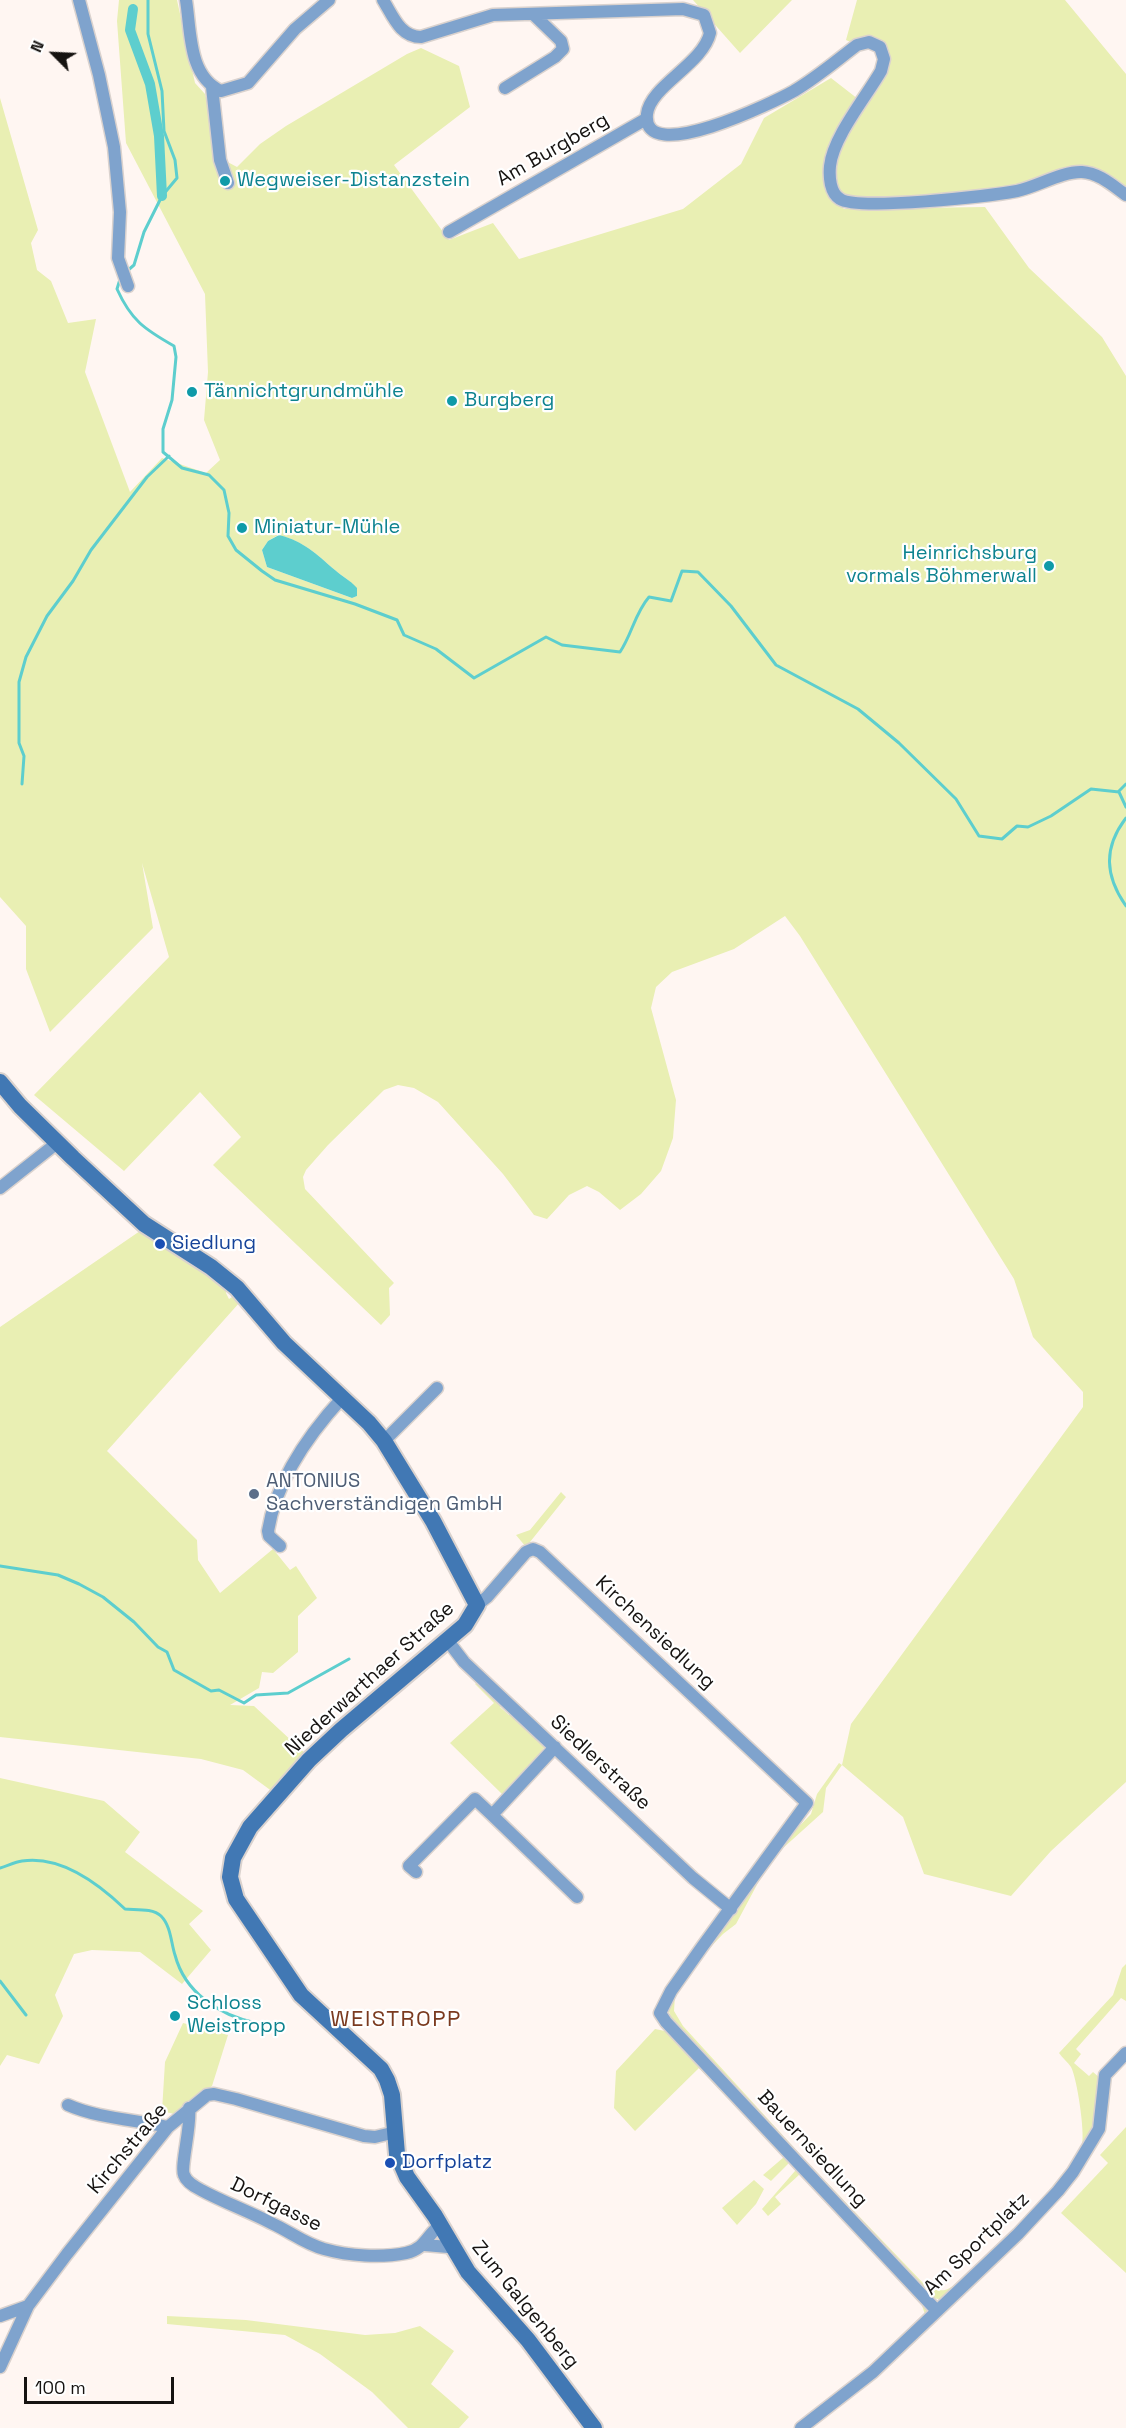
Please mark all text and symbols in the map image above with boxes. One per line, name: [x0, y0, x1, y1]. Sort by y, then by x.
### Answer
north arrow: [24, 24, 84, 84]
text: N: [25, 37, 49, 56]
street label: Am Burgberg: [493, 108, 613, 192]
place label: Wegweiser-Distanzstein: [237, 169, 470, 193]
marker: Wegweiser-Distanzstein: [218, 174, 232, 188]
place label: Tännichtgrundmühle: [204, 380, 404, 404]
marker: Tännichtgrundmühle: [185, 385, 199, 399]
place label: Burgberg: [464, 389, 554, 413]
marker: Burgberg: [445, 394, 459, 408]
place label: Miniatur-Mühle: [254, 516, 400, 540]
marker: Miniatur-Mühle: [235, 521, 249, 535]
place label: Heinrichsburg vormals Böhmerwall: [846, 542, 1037, 589]
marker: Heinrichsburg vormals Böhmerwall: [1042, 559, 1056, 573]
place label: Siedlung: [172, 1232, 256, 1256]
marker: Siedlung: [153, 1237, 167, 1251]
place label: ANTONIUS Sachverständigen GmbH: [266, 1470, 502, 1517]
marker: ANTONIUS Sachverständigen GmbH: [247, 1487, 261, 1501]
street label: Kirchensiedlung: [590, 1571, 720, 1695]
street label: Niederwarthaer Straße: [281, 1597, 459, 1761]
street label: Siedlerstraße: [545, 1710, 655, 1816]
place label: Schloss Weistropp: [187, 1992, 286, 2039]
district label: WEISTROPP: [330, 2007, 462, 2033]
marker: Schloss Weistropp: [168, 2009, 182, 2023]
street label: Bauernsiedlung: [752, 2086, 872, 2212]
street label: Kirchstraße: [83, 2099, 173, 2199]
place label: Dorfplatz: [402, 2151, 492, 2175]
marker: Dorfplatz: [383, 2156, 397, 2170]
street label: Dorfgasse: [226, 2173, 326, 2237]
street label: Am Sportplatz: [919, 2188, 1035, 2300]
street label: Zum Galgenberg: [466, 2236, 584, 2374]
scale bar: [27, 2365, 177, 2403]
text: 100 m: [35, 2376, 86, 2399]

